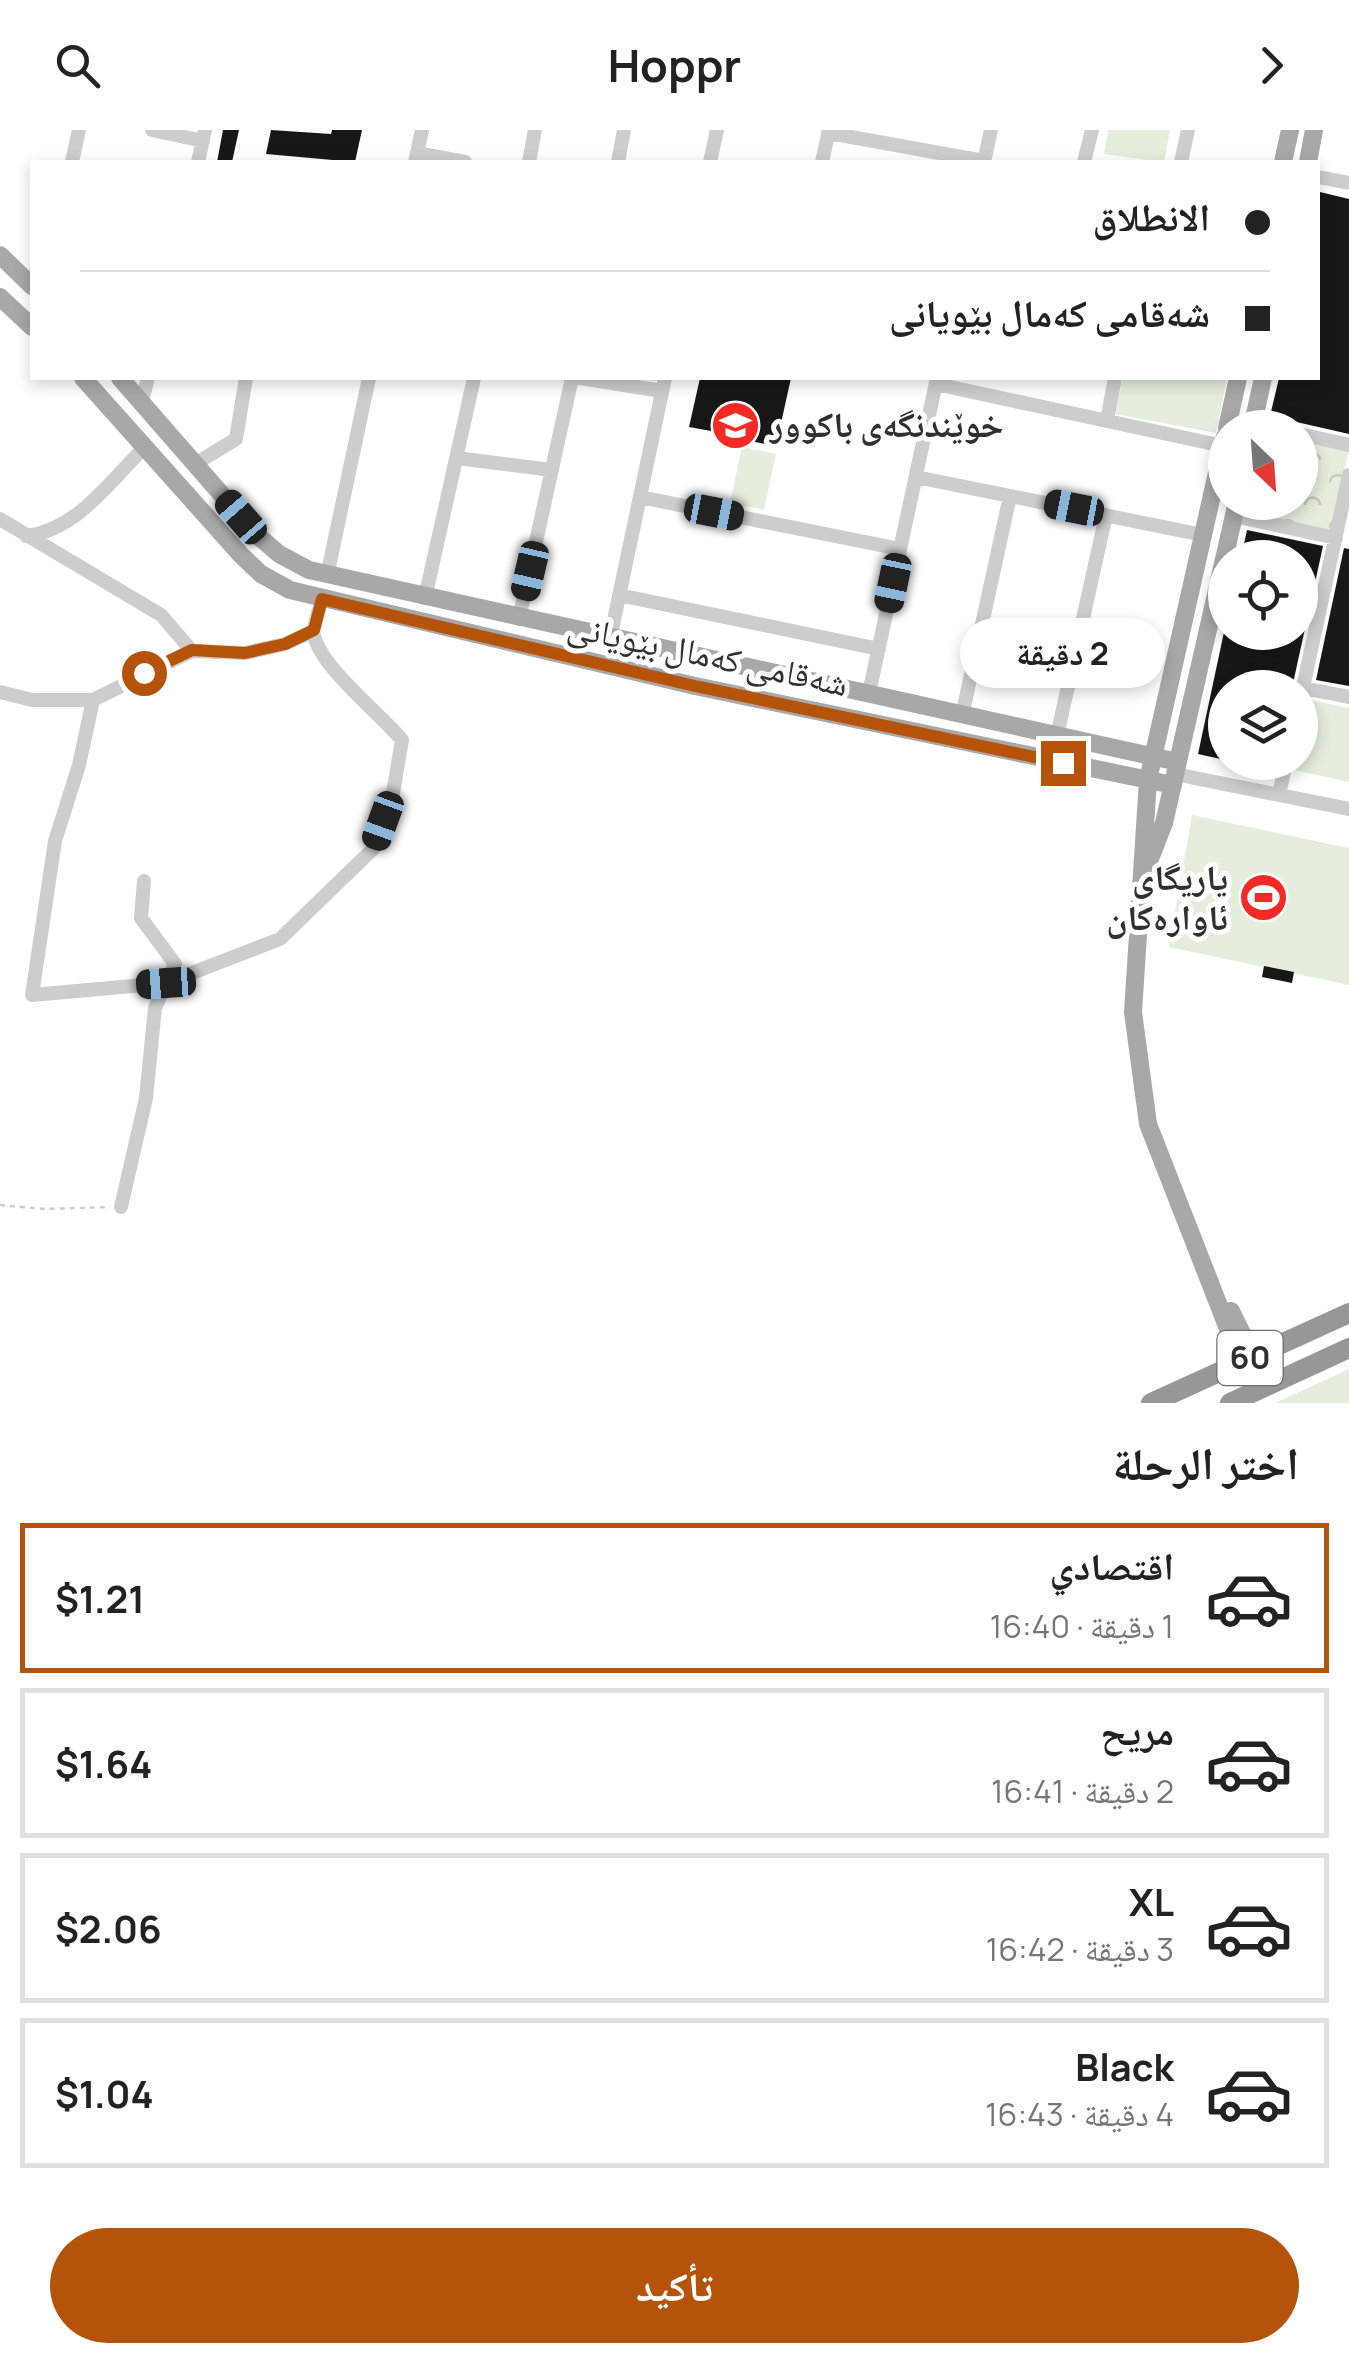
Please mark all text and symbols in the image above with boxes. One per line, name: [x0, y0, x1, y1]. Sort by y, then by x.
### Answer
text: Hoppr: [608, 34, 741, 96]
icon: search: [50, 38, 105, 93]
icon: forward: [1244, 38, 1299, 93]
text: الانطلاق: [1092, 190, 1210, 242]
text: شەقامی کەمال بێویانی: [889, 286, 1210, 338]
school or university icon: خوێندنگەی باکوور: [709, 399, 761, 451]
place label: خوێندنگەی باکوور: [768, 400, 1003, 448]
north arrow: [1208, 410, 1318, 520]
map controls: [1208, 410, 1318, 780]
car: [210, 485, 272, 549]
car: [1042, 488, 1106, 528]
car: [682, 492, 746, 532]
car: [509, 538, 551, 604]
button: locate: [1208, 540, 1318, 650]
car: [872, 551, 914, 615]
street label: شەقامی کەمال بێویانی: [564, 601, 853, 707]
callout: 2 دقيقة: [960, 618, 1166, 688]
text: 2 دقيقة: [1016, 631, 1109, 675]
route start: [122, 651, 167, 696]
button: layers: [1208, 670, 1318, 780]
route end: [1041, 741, 1086, 786]
car: [359, 788, 407, 854]
place label: یاریگای ئاوارەکان: [1106, 853, 1228, 941]
sports icon: یاریگای ئاوارەکان: [1237, 872, 1289, 924]
car: [135, 966, 197, 1000]
road number: 60: [1218, 1331, 1282, 1385]
text: اختر الرحلة: [1113, 1432, 1299, 1494]
text: اقتصادي: [1050, 1539, 1174, 1591]
icon: car: [1204, 1553, 1294, 1643]
text: $1.21: [55, 1572, 145, 1624]
text: 1 دقيقة · 16:40: [990, 1604, 1174, 1648]
text: مريح: [1100, 1704, 1174, 1756]
icon: car: [1204, 1718, 1294, 1808]
text: $1.64: [55, 1737, 152, 1789]
text: 2 دقيقة · 16:41: [991, 1769, 1174, 1813]
text: XL: [1129, 1875, 1174, 1927]
icon: car: [1204, 1883, 1294, 1973]
text: $2.06: [55, 1902, 162, 1954]
text: 3 دقيقة · 16:42: [986, 1927, 1174, 1971]
text: Black: [1075, 2040, 1174, 2092]
icon: car: [1204, 2048, 1294, 2138]
text: $1.04: [55, 2067, 154, 2119]
text: 4 دقيقة · 16:43: [985, 2092, 1174, 2136]
button: تأكيد: [50, 2228, 1299, 2343]

